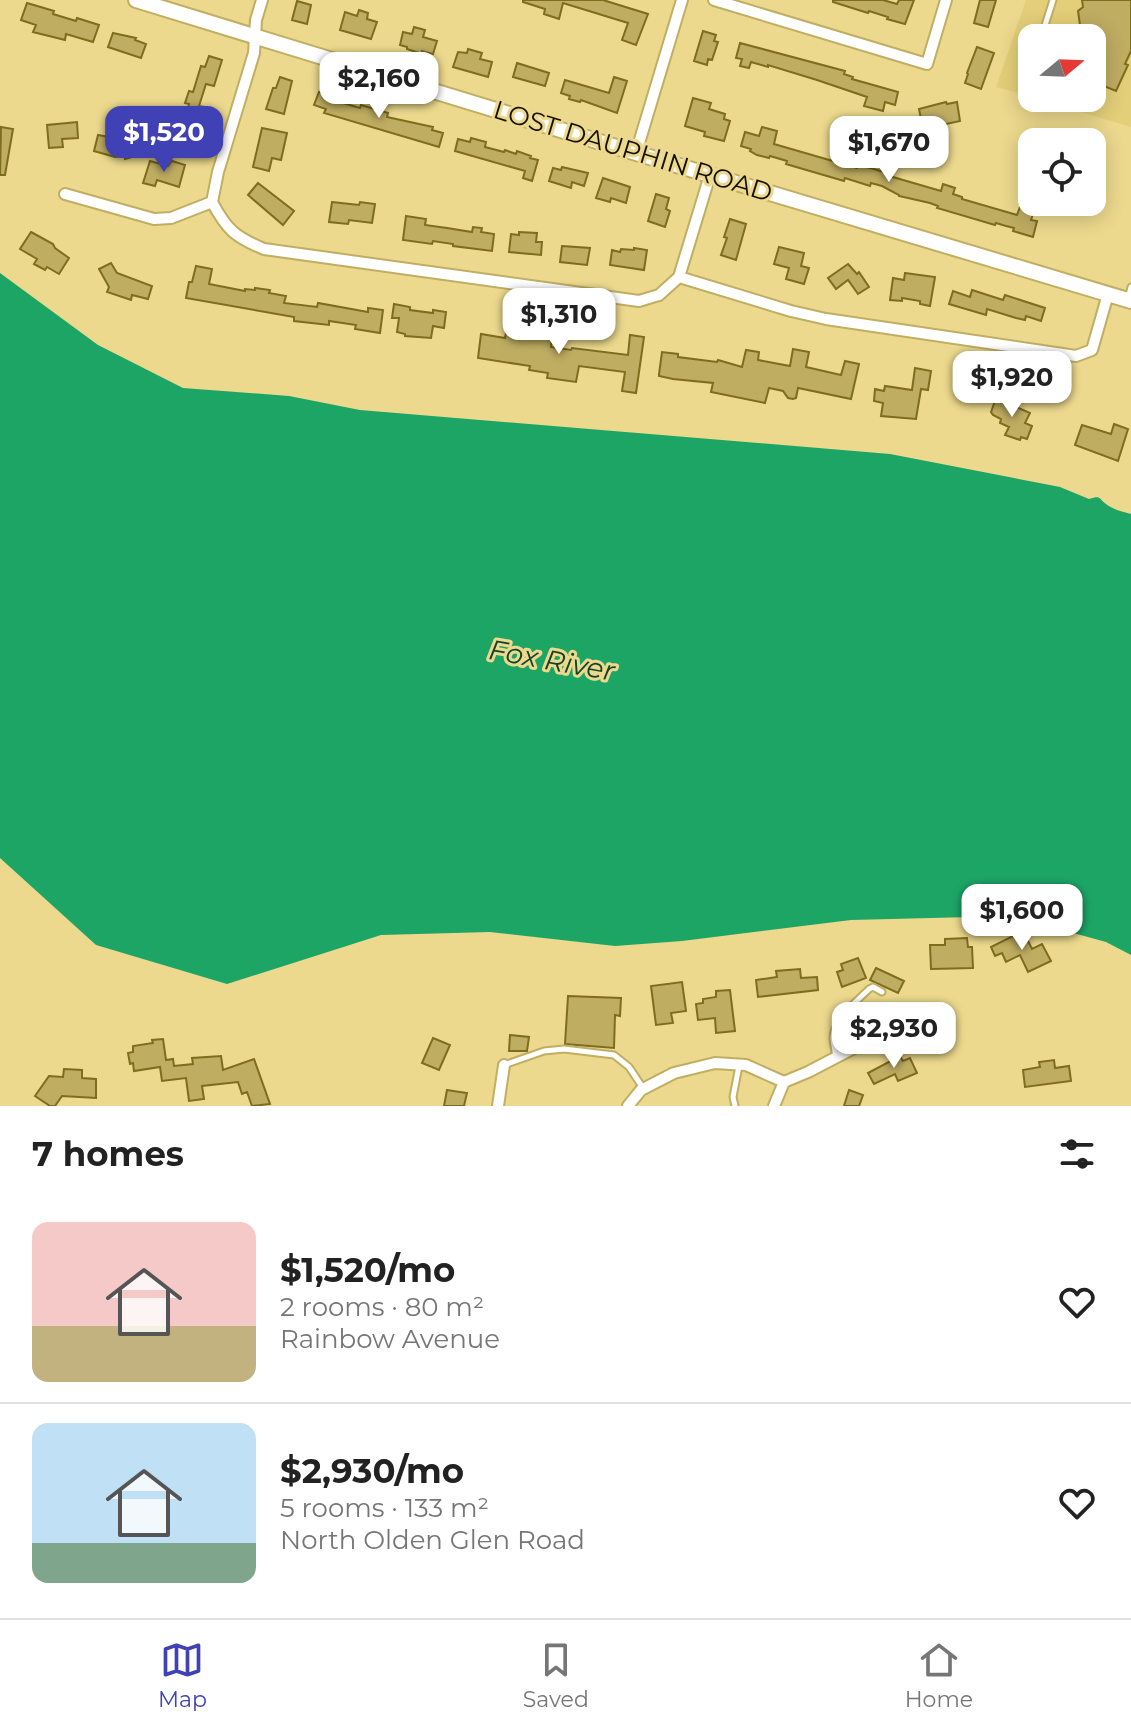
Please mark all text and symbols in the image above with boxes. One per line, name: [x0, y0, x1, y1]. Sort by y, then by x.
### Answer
north arrow: [1018, 24, 1106, 112]
map controls: [1018, 24, 1106, 216]
pin: $2,160: [314, 52, 444, 120]
text: $2,160: [338, 62, 420, 94]
street label: LOST DAUPHIN ROAD: [490, 93, 776, 209]
pin: $1,520: [99, 106, 229, 174]
text: $1,520: [123, 116, 205, 148]
pin: $1,670: [824, 116, 954, 184]
text: $1,670: [848, 126, 930, 158]
button: locate: [1018, 128, 1106, 216]
pin: $1,310: [494, 288, 624, 356]
text: $1,310: [521, 298, 597, 330]
pin: $1,920: [947, 351, 1077, 419]
text: $1,920: [971, 361, 1053, 393]
water label: Fox River: [486, 632, 618, 688]
pin: $1,600: [957, 884, 1087, 952]
text: $1,600: [980, 894, 1064, 926]
pin: $2,930: [829, 1002, 959, 1070]
text: $2,930: [850, 1012, 938, 1044]
icon: filters: [1055, 1132, 1099, 1176]
text: 7 homes: [32, 1133, 184, 1175]
text: $1,520/mo: [280, 1249, 455, 1291]
icon: home: [96, 1254, 192, 1350]
icon: heart: [1055, 1280, 1099, 1324]
text: 2 rooms · 80 m²: [280, 1291, 484, 1323]
text: Rainbow Avenue: [280, 1323, 500, 1355]
text: $2,930/mo: [280, 1450, 464, 1492]
icon: home: [96, 1455, 192, 1551]
icon: heart: [1055, 1481, 1099, 1525]
text: 5 rooms · 133 m²: [280, 1492, 489, 1524]
text: North Olden Glen Road: [280, 1524, 585, 1556]
tab: Map: [158, 1638, 207, 1713]
tab: Saved: [523, 1638, 589, 1713]
tab: Home: [905, 1638, 973, 1713]

